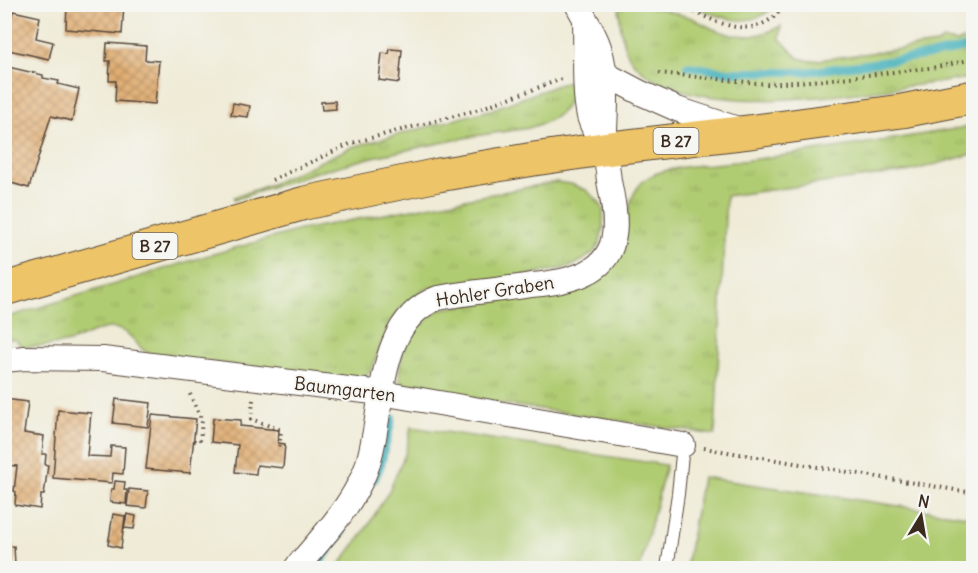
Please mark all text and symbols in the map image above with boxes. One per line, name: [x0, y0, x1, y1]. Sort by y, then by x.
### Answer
road number: B 27: [654, 128, 698, 154]
road number: B 27: [132, 233, 178, 259]
street label: Hohler Graben: [434, 270, 556, 312]
street label: Baumgarten: [293, 371, 397, 407]
north arrow: [891, 486, 951, 546]
text: N: [917, 490, 931, 512]

